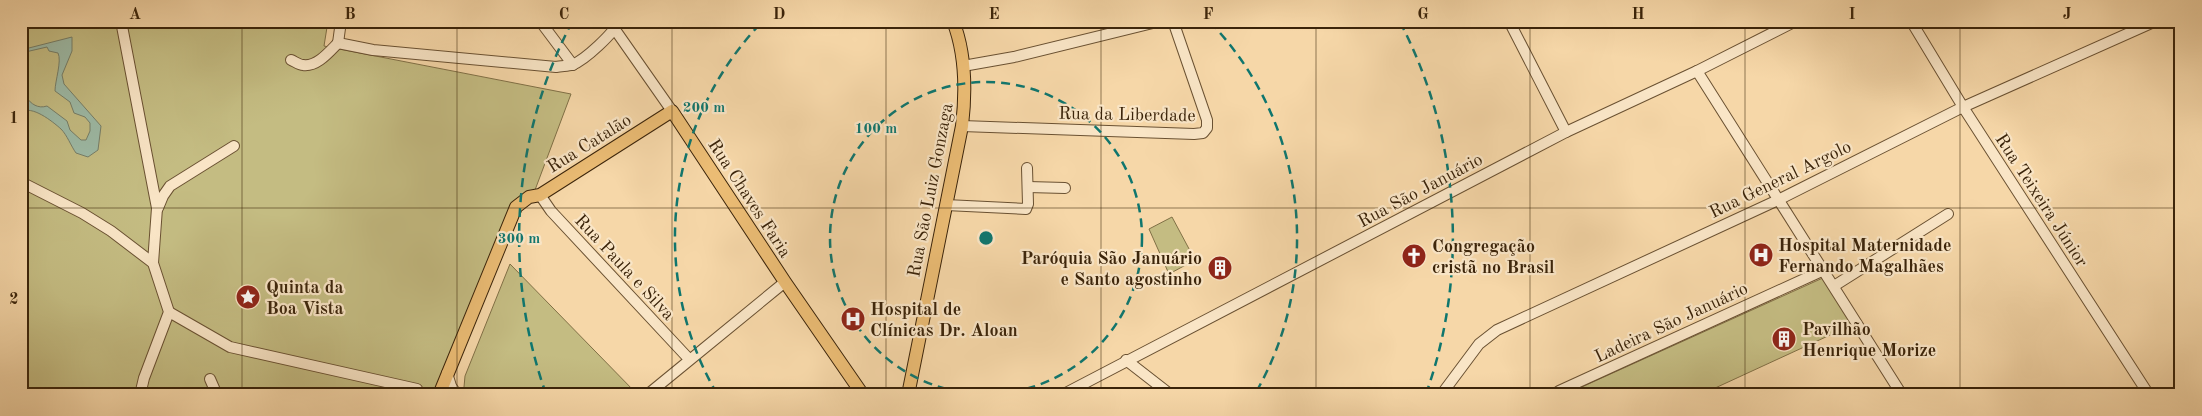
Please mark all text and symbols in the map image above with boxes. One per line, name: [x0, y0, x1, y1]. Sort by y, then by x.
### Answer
text: A: [129, 7, 141, 23]
text: B: [344, 7, 356, 23]
text: C: [559, 7, 569, 23]
text: D: [773, 7, 785, 23]
text: E: [988, 7, 1000, 23]
text: F: [1203, 7, 1214, 23]
text: G: [1417, 7, 1429, 23]
text: H: [1631, 7, 1645, 23]
text: I: [1848, 7, 1856, 23]
text: J: [2063, 7, 2072, 23]
text: 200 m: [683, 101, 725, 116]
street label: Rua São Luiz Gonzaga: [905, 102, 957, 279]
street label: Rua da Liberdade: [1058, 105, 1196, 125]
text: 1: [9, 111, 19, 127]
street label: Rua Catalão: [544, 111, 635, 177]
text: 100 m: [855, 122, 897, 137]
street label: Rua Teixeira Júnior: [1991, 131, 2091, 271]
street label: Rua Chaves Faria: [704, 136, 794, 261]
street label: Rua General Argolo: [1707, 138, 1854, 222]
street label: Rua São Januário: [1355, 150, 1486, 231]
street label: Rua Paula e Silva: [571, 211, 678, 324]
centre of rings: [977, 229, 995, 247]
text: 300 m: [498, 232, 540, 247]
place label: Hospital Maternidade Fernando Magalhães: [1778, 237, 1951, 276]
place label: Congregação cristã no Brasil: [1432, 238, 1555, 277]
hospital icon: Hospital Maternidade Fernando Magalhães: [1748, 242, 1774, 268]
church icon: Congregação cristã no Brasil: [1401, 243, 1427, 269]
place label: Paróquia São Januário e Santo agostinho: [1021, 250, 1202, 289]
building icon: Paróquia São Januário e Santo agostinho: [1207, 255, 1233, 281]
place label: Quinta da Boa Vista: [266, 279, 344, 318]
street label: Ladeira São Januário: [1592, 279, 1751, 366]
place icon: Quinta da Boa Vista: [235, 284, 261, 310]
text: 2: [9, 292, 19, 308]
place label: Hospital de Clínicas Dr. Aloan: [870, 301, 1018, 340]
hospital icon: Hospital de Clínicas Dr. Aloan: [840, 306, 866, 332]
place label: Pavilhão Henrique Morize: [1802, 321, 1936, 360]
building icon: Pavilhão Henrique Morize: [1771, 326, 1797, 352]

